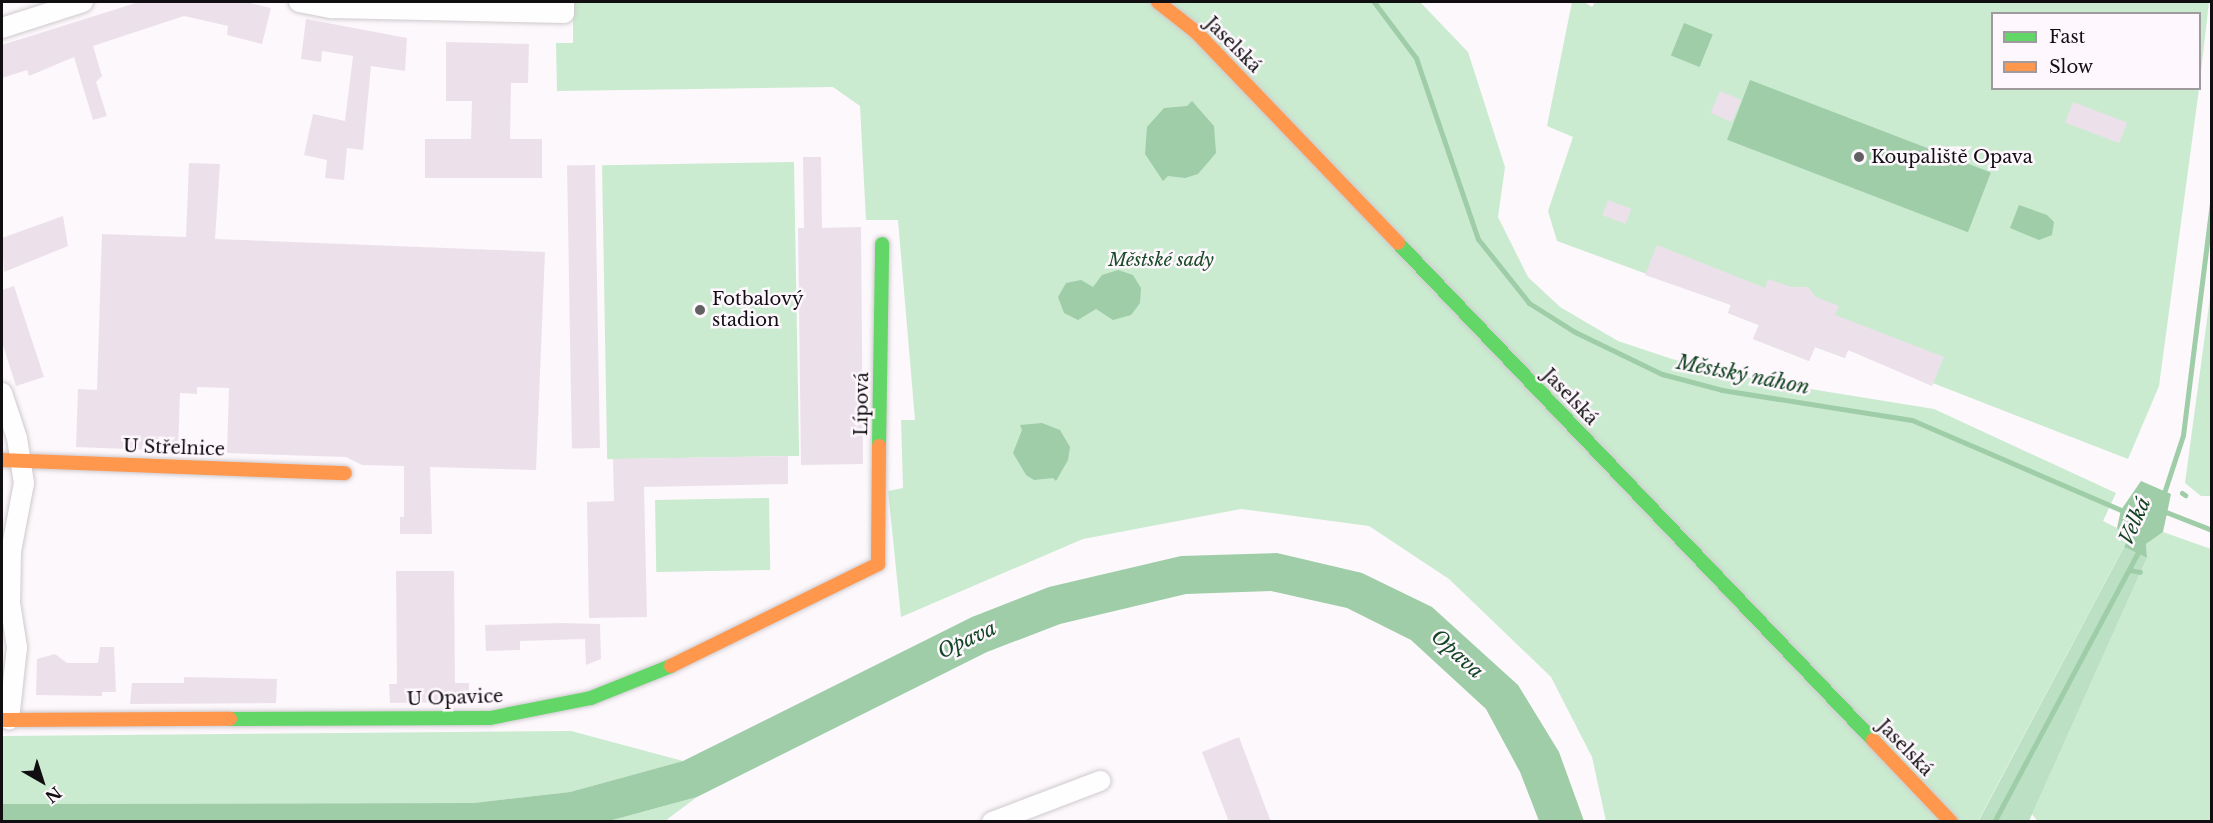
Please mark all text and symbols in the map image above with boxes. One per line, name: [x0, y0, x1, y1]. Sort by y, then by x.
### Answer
legend: [1991, 12, 2201, 90]
street label: Jaselská: [1201, 13, 1265, 77]
text: Fast: [2049, 26, 2085, 48]
text: Slow: [2049, 56, 2093, 78]
place label: Koupaliště Opava: [1871, 146, 2033, 168]
marker: Koupaliště Opava: [1852, 150, 1866, 164]
park label: Městské sady: [1108, 249, 1214, 271]
place label: Fotbalový stadion: [712, 289, 803, 332]
marker: Fotbalový stadion: [693, 303, 707, 317]
water label: Městský náhon: [1674, 350, 1812, 400]
street label: Jaselská: [1538, 364, 1602, 430]
street label: Lípová: [851, 372, 873, 436]
street label: U Střelnice: [123, 435, 225, 461]
water label: Velká: [2114, 494, 2156, 548]
water label: Opava: [934, 616, 1000, 664]
water label: Opava: [1426, 624, 1488, 684]
street label: U Opavice: [406, 686, 504, 710]
street label: Jaselská: [1873, 715, 1937, 781]
north arrow: [12, 751, 72, 811]
text: N: [41, 782, 65, 807]

